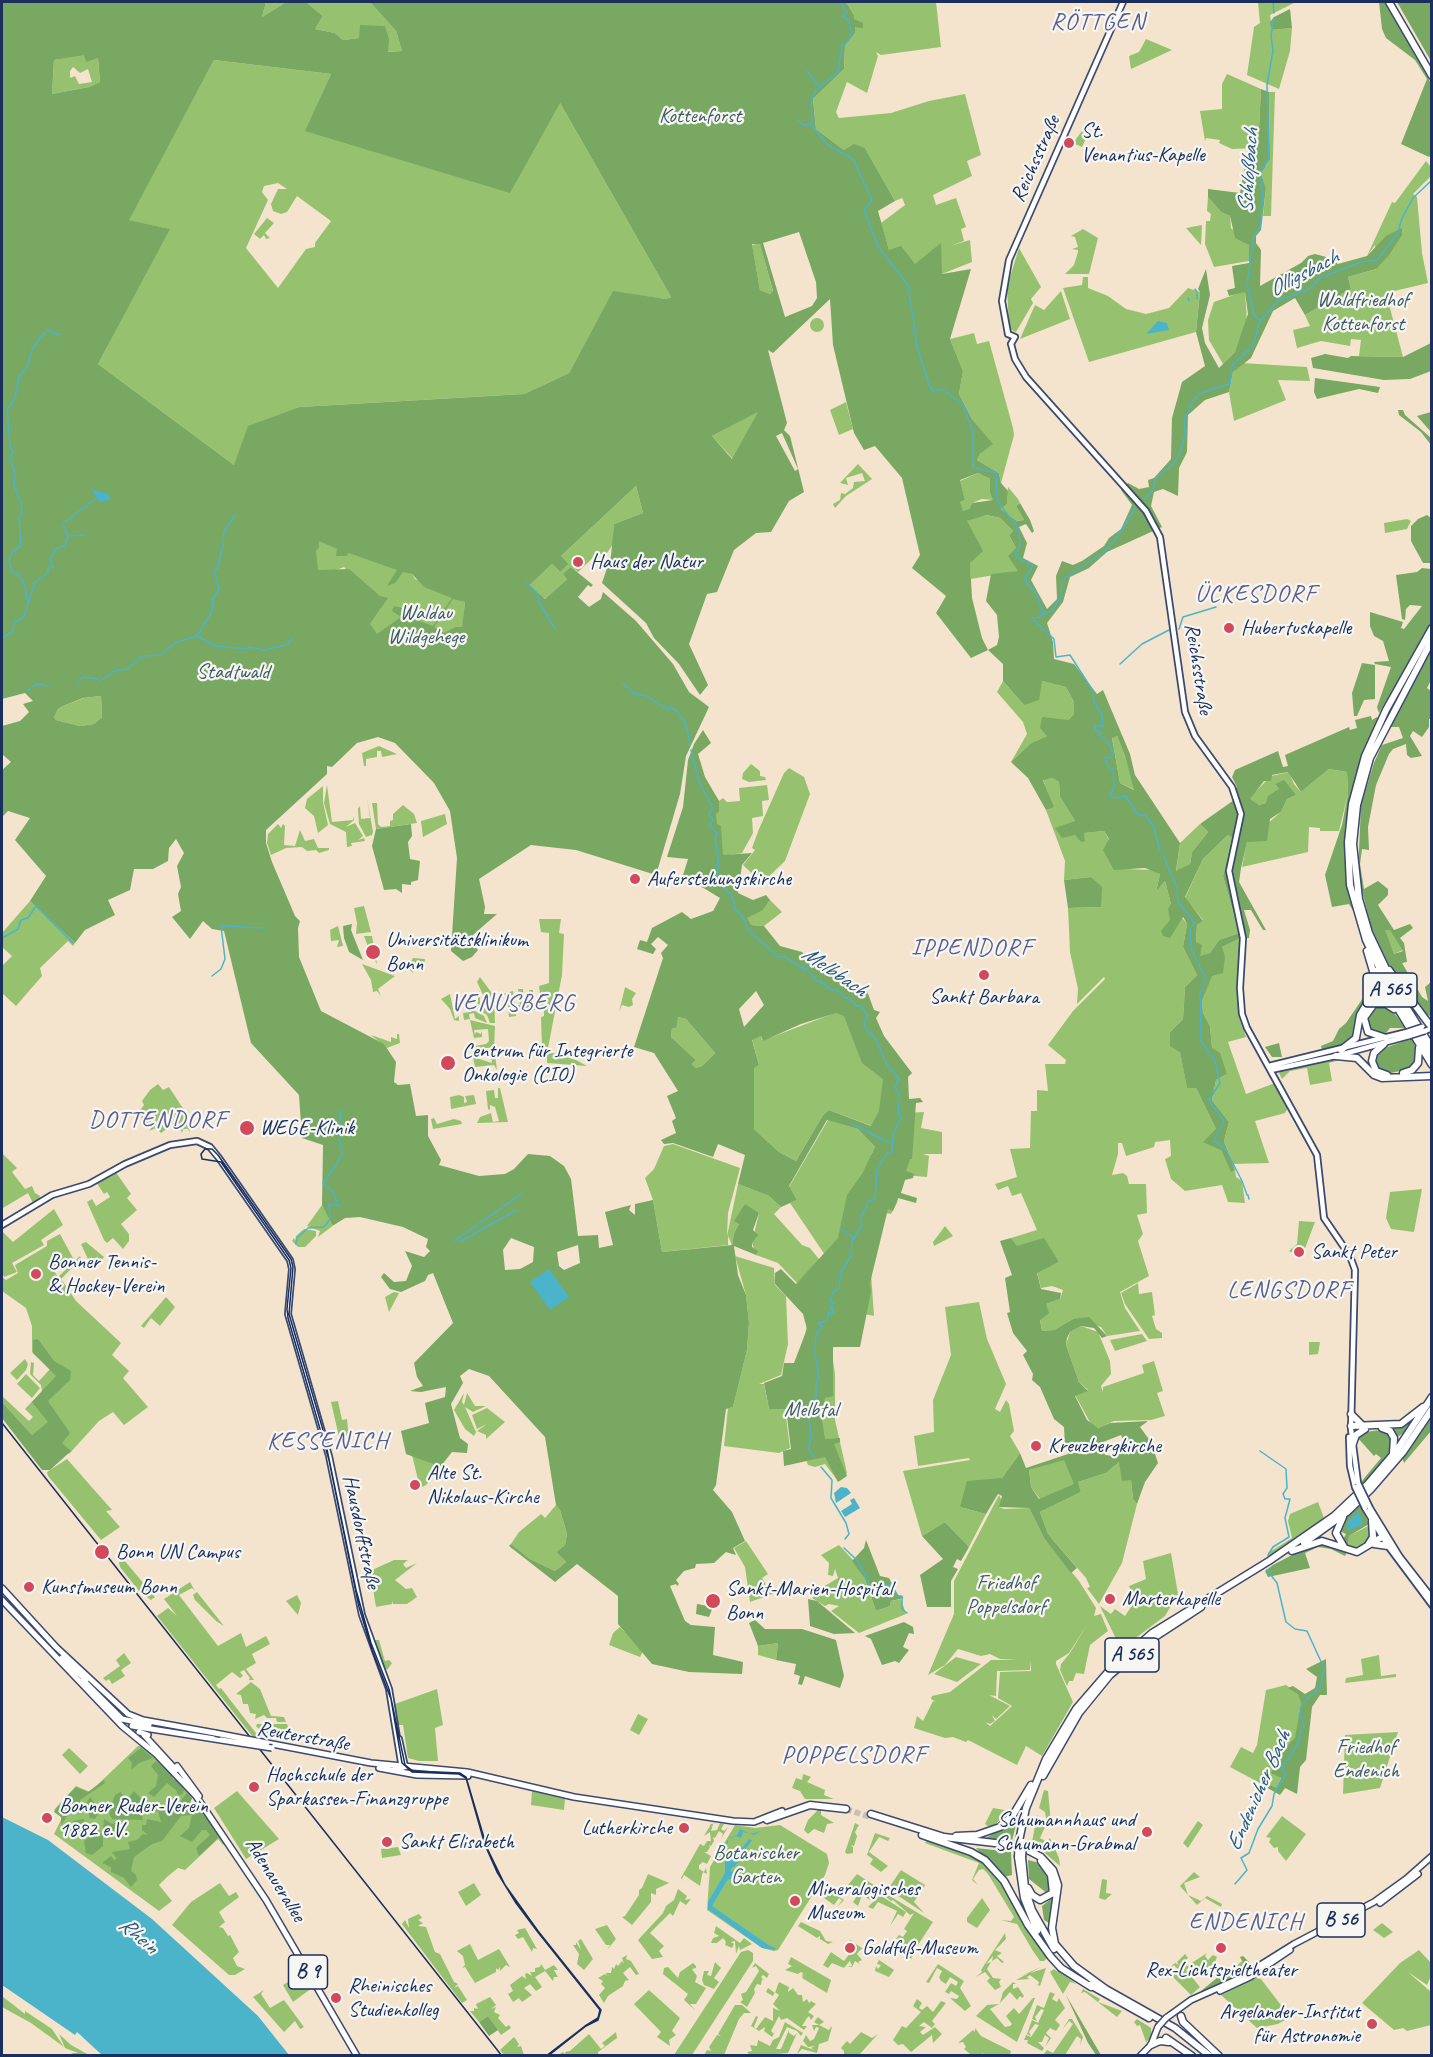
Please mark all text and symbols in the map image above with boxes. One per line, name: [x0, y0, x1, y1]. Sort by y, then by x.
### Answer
district label: RÖTTGEN: [1050, 9, 1146, 37]
park label: Kottenforst: [659, 103, 741, 129]
street label: Reichsstraße: [1006, 112, 1066, 206]
place label: St. Venantius-Kapelle: [1081, 118, 1205, 168]
water label: Schloßbach: [1233, 128, 1265, 214]
marker: St. Venantius-Kapelle: [1062, 136, 1076, 150]
water label: Olligsbach: [1265, 245, 1343, 303]
park label: Waldfriedhof Kottenforst: [1317, 287, 1409, 337]
place label: Haus der Natur: [590, 549, 703, 575]
marker: Haus der Natur: [571, 555, 585, 569]
district label: ÜCKESDORF: [1195, 581, 1317, 609]
park label: Waldau Wildgehege: [388, 600, 464, 650]
place label: Hubertuskapelle: [1241, 615, 1351, 641]
marker: Hubertuskapelle: [1222, 621, 1236, 635]
street label: Reichsstraße: [1178, 622, 1218, 716]
park label: Stadtwald: [196, 659, 270, 685]
place label: Auferstehungskirche: [647, 866, 791, 892]
marker: Auferstehungskirche: [628, 872, 642, 886]
place label: Universitätsklinikum Bonn: [386, 927, 528, 977]
district label: IPPENDORF: [911, 935, 1033, 963]
water label: Melbbach: [796, 941, 872, 1003]
marker: Universitätsklinikum Bonn: [364, 943, 382, 961]
marker: Sankt Barbara: [977, 968, 991, 982]
road number: A 565: [1363, 973, 1417, 1007]
place label: Sankt Barbara: [929, 984, 1039, 1010]
district label: VENUSBERG: [451, 990, 575, 1018]
place label: Centrum für Integrierte Onkologie (CIO): [462, 1038, 632, 1088]
marker: Centrum für Integrierte Onkologie (CIO): [439, 1054, 457, 1072]
district label: DOTTENDORF: [90, 1107, 226, 1135]
place label: WEGE-Klinik: [260, 1115, 354, 1141]
marker: WEGE-Klinik: [238, 1119, 256, 1137]
place label: Sankt Peter: [1311, 1239, 1397, 1265]
marker: Sankt Peter: [1292, 1245, 1306, 1259]
place label: Bonner Tennis- & Hockey-Verein: [48, 1249, 164, 1299]
marker: Bonner Tennis- & Hockey-Verein: [29, 1267, 43, 1281]
district label: LENGSDORF: [1228, 1277, 1350, 1305]
park label: Melbtal: [784, 1397, 838, 1423]
district label: KESSENICH: [267, 1428, 389, 1456]
place label: Kreuzbergkirche: [1048, 1433, 1161, 1459]
marker: Kreuzbergkirche: [1029, 1439, 1043, 1453]
place label: Alte St. Nikolaus-Kirche: [427, 1460, 539, 1510]
street label: Hausdorffstraße: [337, 1473, 385, 1591]
marker: Alte St. Nikolaus-Kirche: [408, 1478, 422, 1492]
place label: Bonn UN Campus: [116, 1539, 240, 1565]
marker: Bonn UN Campus: [93, 1543, 111, 1561]
park label: Friedhof Poppelsdorf: [966, 1570, 1046, 1620]
place label: Kunstmuseum Bonn: [41, 1574, 177, 1600]
place label: Sankt-Marien-Hospital Bonn: [726, 1576, 892, 1626]
marker: Kunstmuseum Bonn: [22, 1580, 36, 1594]
place label: Marterkapelle: [1122, 1586, 1220, 1612]
marker: Sankt-Marien-Hospital Bonn: [704, 1592, 722, 1610]
marker: Marterkapelle: [1103, 1592, 1117, 1606]
road number: A 565: [1105, 1638, 1159, 1672]
street label: Reuterstraße: [255, 1717, 351, 1757]
water label: Endenicher Bach: [1221, 1727, 1297, 1855]
park label: Friedhof Endenich: [1333, 1734, 1399, 1784]
district label: POPPELSDORF: [781, 1742, 927, 1770]
place label: Hochschule der Sparkassen-Finanzgruppe: [266, 1762, 448, 1812]
marker: Hochschule der Sparkassen-Finanzgruppe: [247, 1780, 261, 1794]
place label: Bonner Ruder-Verein 1882 e.V.: [59, 1793, 208, 1843]
place label: Schumannhaus und Schumann-Grabmal: [995, 1807, 1135, 1857]
marker: Bonner Ruder-Verein 1882 e.V.: [40, 1811, 54, 1825]
place label: Lutherkirche: [582, 1815, 672, 1841]
marker: Lutherkirche: [677, 1821, 691, 1835]
marker: Schumannhaus und Schumann-Grabmal: [1140, 1825, 1154, 1839]
place label: Sankt Elisabeth: [399, 1829, 514, 1855]
street label: Adenauerallee: [239, 1833, 311, 1927]
marker: Sankt Elisabeth: [380, 1835, 394, 1849]
park label: Botanischer Garten: [713, 1840, 799, 1890]
place label: Mineralogisches Museum: [807, 1876, 920, 1926]
marker: Mineralogisches Museum: [788, 1894, 802, 1908]
road number: B 56: [1317, 1903, 1365, 1937]
district label: ENDENICH: [1189, 1909, 1303, 1937]
water label: Rhein: [113, 1912, 163, 1960]
place label: Goldfuß-Museum: [862, 1935, 978, 1961]
marker: Goldfuß-Museum: [843, 1941, 857, 1955]
marker: Rex-Lichtspieltheater: [1214, 1941, 1228, 1955]
road number: B 9: [288, 1955, 328, 1989]
place label: Rex-Lichtspieltheater: [1145, 1957, 1297, 1983]
place label: Rheinisches Studienkolleg: [348, 1973, 438, 2023]
marker: Rheinisches Studienkolleg: [329, 1991, 343, 2005]
place label: Argelander-Institut für Astronomie: [1220, 1999, 1360, 2049]
marker: Argelander-Institut für Astronomie: [1365, 2017, 1379, 2031]

